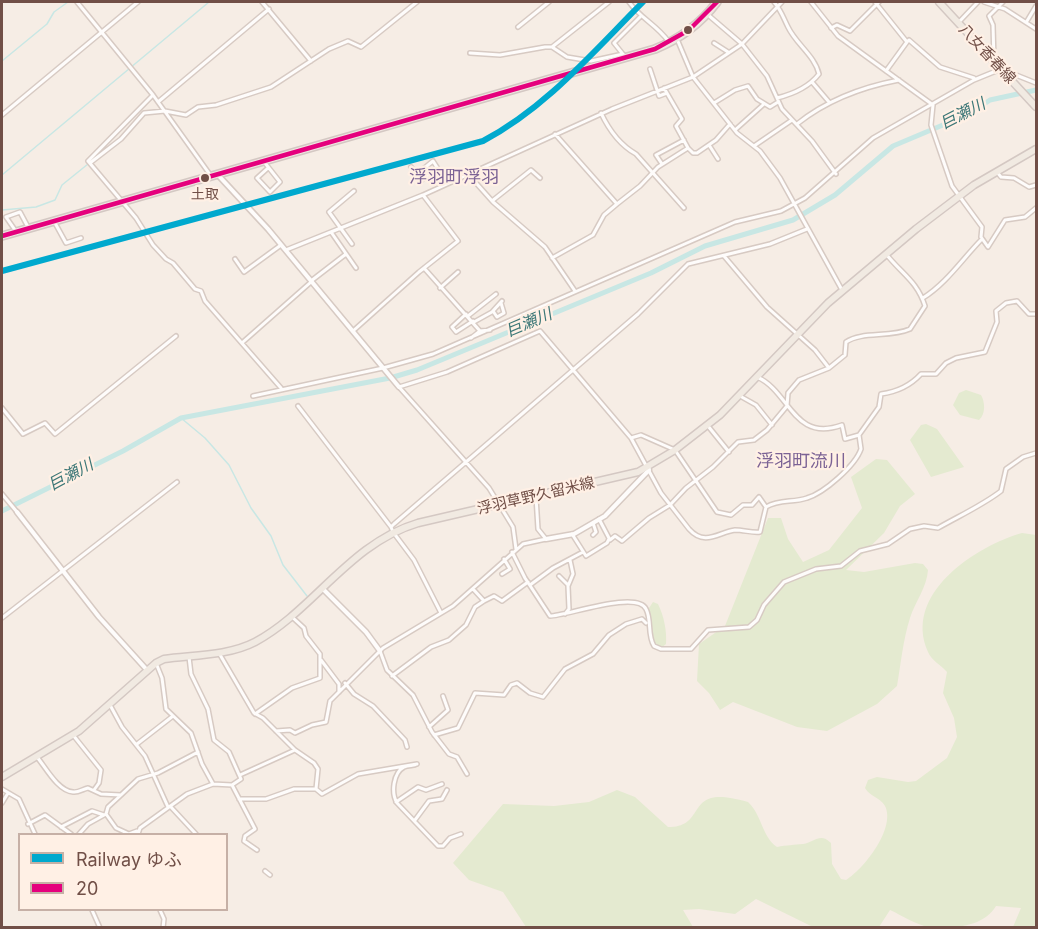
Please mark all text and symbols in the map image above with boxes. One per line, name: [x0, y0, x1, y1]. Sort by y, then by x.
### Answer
street label: 八女香春線: [955, 20, 1019, 88]
unlabelled marker: [682, 24, 694, 36]
water label: 巨瀬川: [937, 95, 989, 133]
district label: 浮羽町浮羽: [409, 167, 499, 189]
marker: 土取: [199, 172, 211, 184]
place label: 土取: [191, 187, 219, 203]
water label: 巨瀬川: [503, 305, 555, 341]
district label: 浮羽町流川: [756, 451, 846, 473]
water label: 巨瀬川: [45, 455, 97, 495]
street label: 浮羽草野久留米線: [476, 474, 596, 518]
legend: [18, 833, 228, 911]
text: Railway ゆふ: [76, 849, 182, 870]
text: 20: [76, 878, 98, 899]

